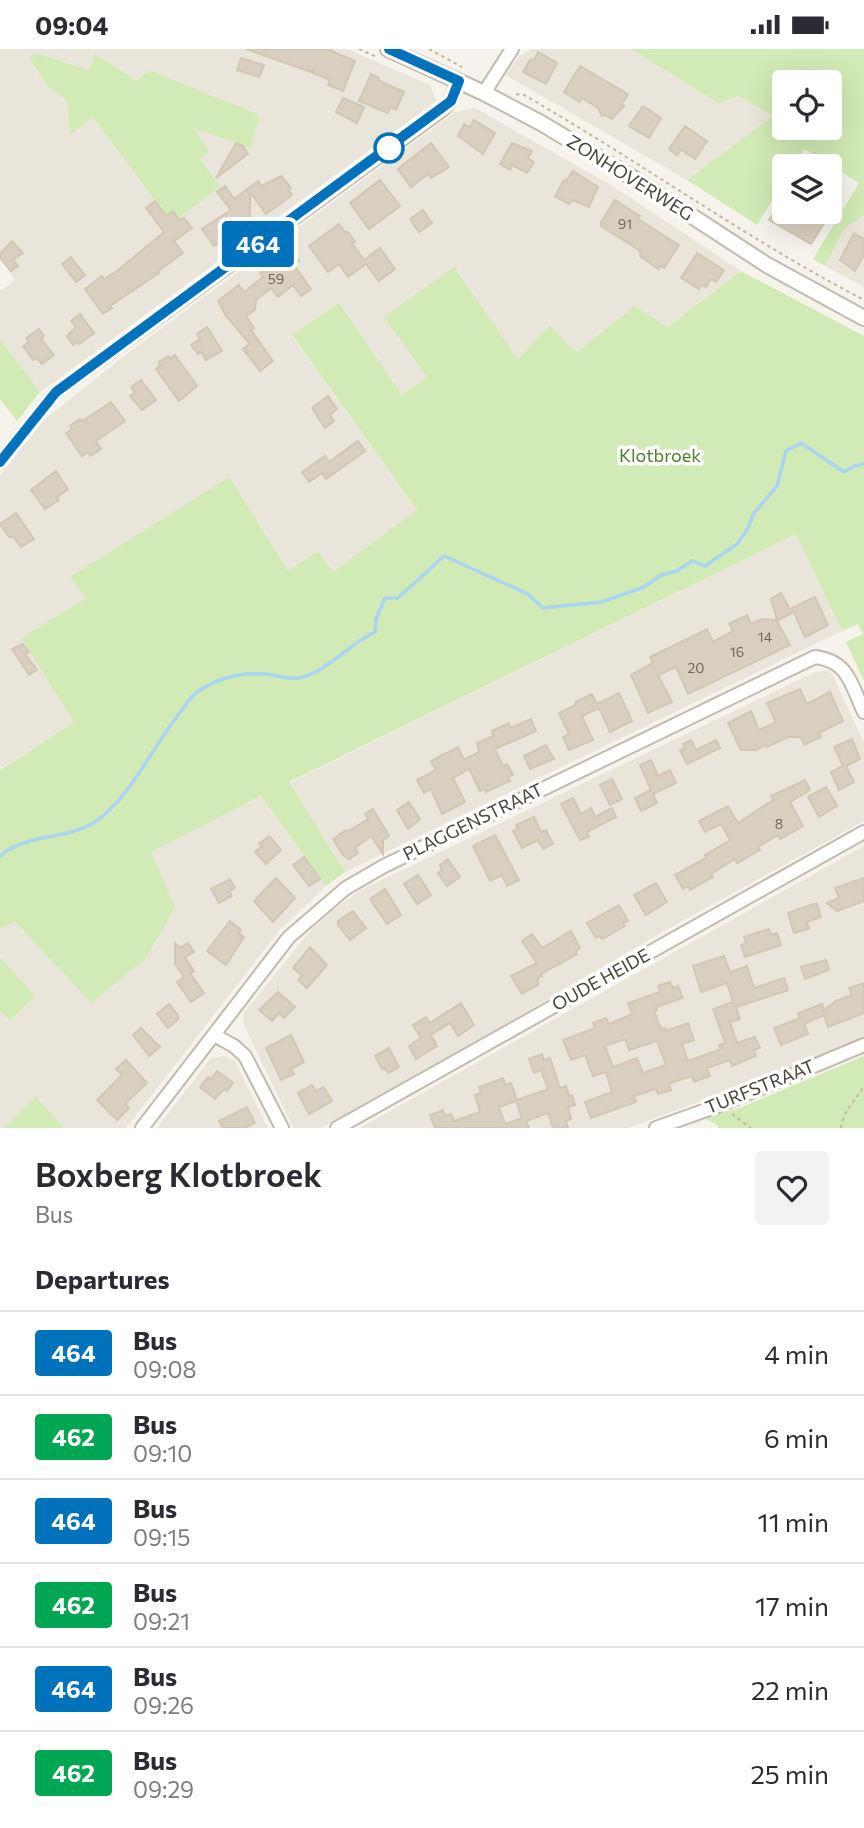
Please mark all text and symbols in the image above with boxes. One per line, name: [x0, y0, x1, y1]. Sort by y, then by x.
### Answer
text: 09:04: [35, 9, 108, 40]
map controls: [772, 70, 842, 224]
button: locate: [772, 70, 842, 140]
street label: ZONHOVERWEG: [563, 129, 698, 225]
unlabelled marker: [374, 133, 404, 163]
button: layers: [772, 154, 842, 224]
house number: 91: [618, 215, 632, 232]
line badge: 464: [218, 221, 298, 267]
text: 464: [236, 229, 280, 258]
house number: 59: [268, 270, 284, 287]
park label: Klotbroek: [619, 444, 701, 466]
house number: 14: [758, 628, 773, 645]
house number: 16: [730, 643, 744, 660]
house number: 20: [688, 659, 704, 676]
street label: PLAGGENSTRAAT: [399, 778, 546, 864]
house number: 8: [775, 815, 783, 832]
street label: OUDE HEIDE: [548, 943, 653, 1015]
street label: TURFSTRAAT: [702, 1054, 817, 1118]
button: heart: [755, 1151, 829, 1225]
text: Boxberg Klotbroek: [35, 1153, 322, 1194]
text: Bus: [35, 1200, 73, 1228]
text: Departures: [35, 1263, 170, 1294]
text: Bus: [133, 1324, 177, 1355]
text: 464: [51, 1338, 96, 1367]
text: 4 min: [764, 1338, 829, 1369]
text: 09:08: [133, 1355, 196, 1383]
text: Bus: [133, 1408, 177, 1439]
text: 462: [52, 1422, 95, 1451]
text: 6 min: [764, 1422, 829, 1453]
text: 09:10: [133, 1439, 192, 1467]
text: Bus: [133, 1492, 177, 1523]
text: 464: [51, 1506, 96, 1535]
text: 11 min: [758, 1506, 829, 1537]
text: 09:15: [133, 1523, 190, 1551]
text: Bus: [133, 1576, 177, 1607]
text: 462: [52, 1590, 95, 1619]
text: 17 min: [755, 1590, 829, 1621]
text: 09:21: [133, 1607, 190, 1635]
text: Bus: [133, 1660, 177, 1691]
text: 464: [51, 1674, 96, 1703]
text: 22 min: [751, 1674, 829, 1705]
text: 09:26: [133, 1691, 194, 1719]
text: Bus: [133, 1744, 177, 1775]
text: 462: [52, 1758, 95, 1787]
text: 25 min: [750, 1758, 829, 1789]
text: 09:29: [133, 1775, 194, 1803]

